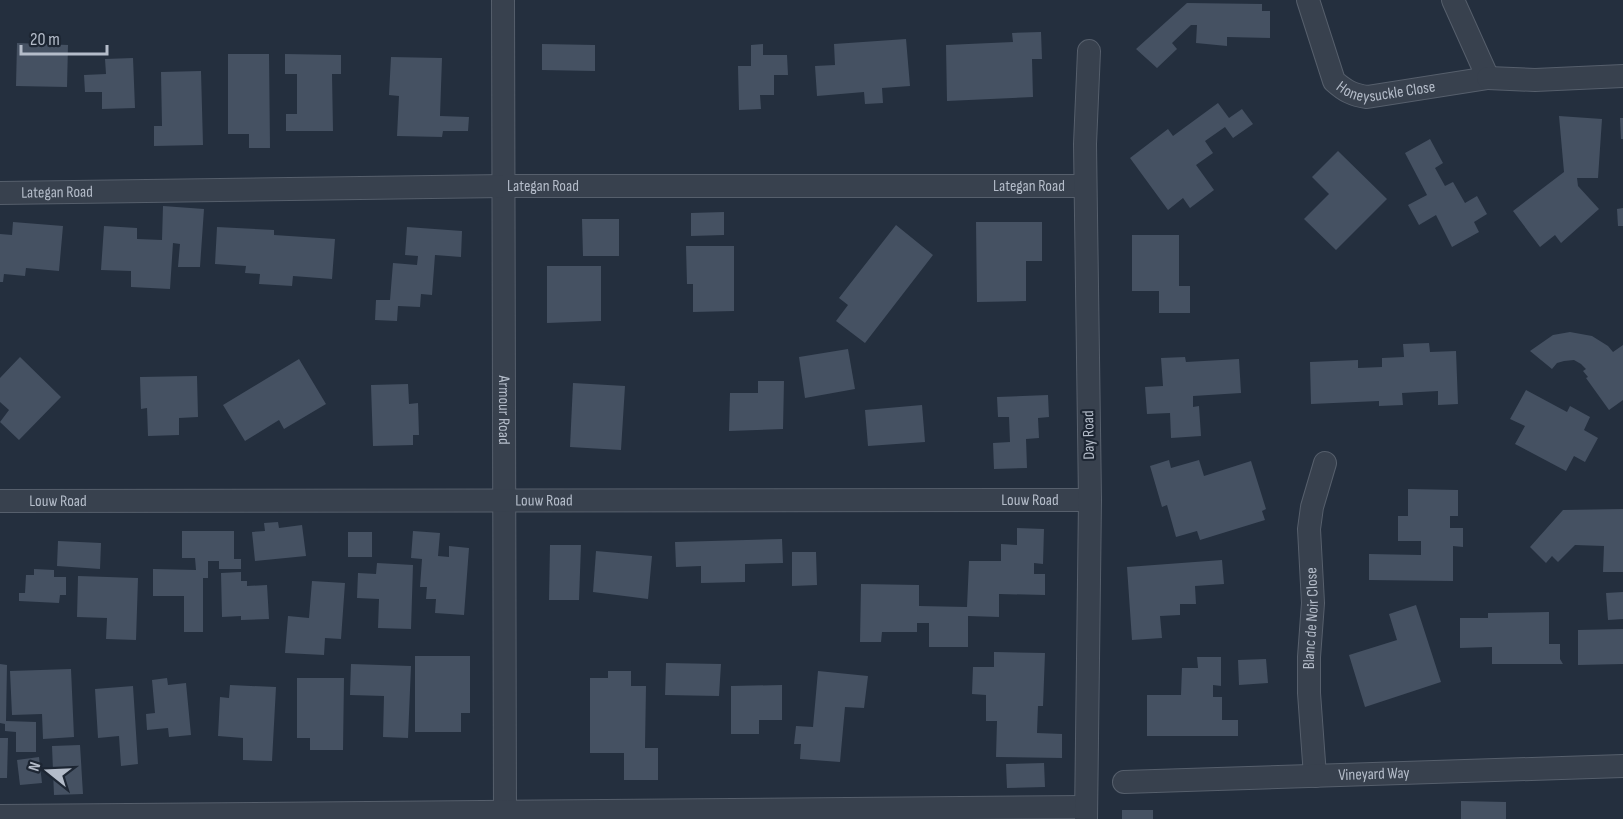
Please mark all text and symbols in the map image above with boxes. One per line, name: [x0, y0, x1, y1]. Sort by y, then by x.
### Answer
scale bar: [21, 18, 106, 56]
text: 20 m: [30, 29, 60, 50]
street label: Honeysuckle Close: [1333, 77, 1437, 107]
street label: Lategan Road: [507, 177, 579, 196]
street label: Lategan Road: [993, 177, 1065, 196]
street label: Lategan Road: [21, 182, 93, 202]
street label: Armour Road: [494, 374, 514, 445]
street label: Day Road: [1079, 410, 1099, 460]
street label: Louw Road: [29, 491, 87, 510]
street label: Louw Road: [515, 491, 573, 510]
street label: Louw Road: [1001, 491, 1059, 510]
street label: Blanc de Noir Close: [1299, 567, 1323, 669]
north arrow: [18, 741, 78, 801]
text: N: [25, 760, 46, 774]
street label: Vineyard Way: [1338, 763, 1410, 785]

